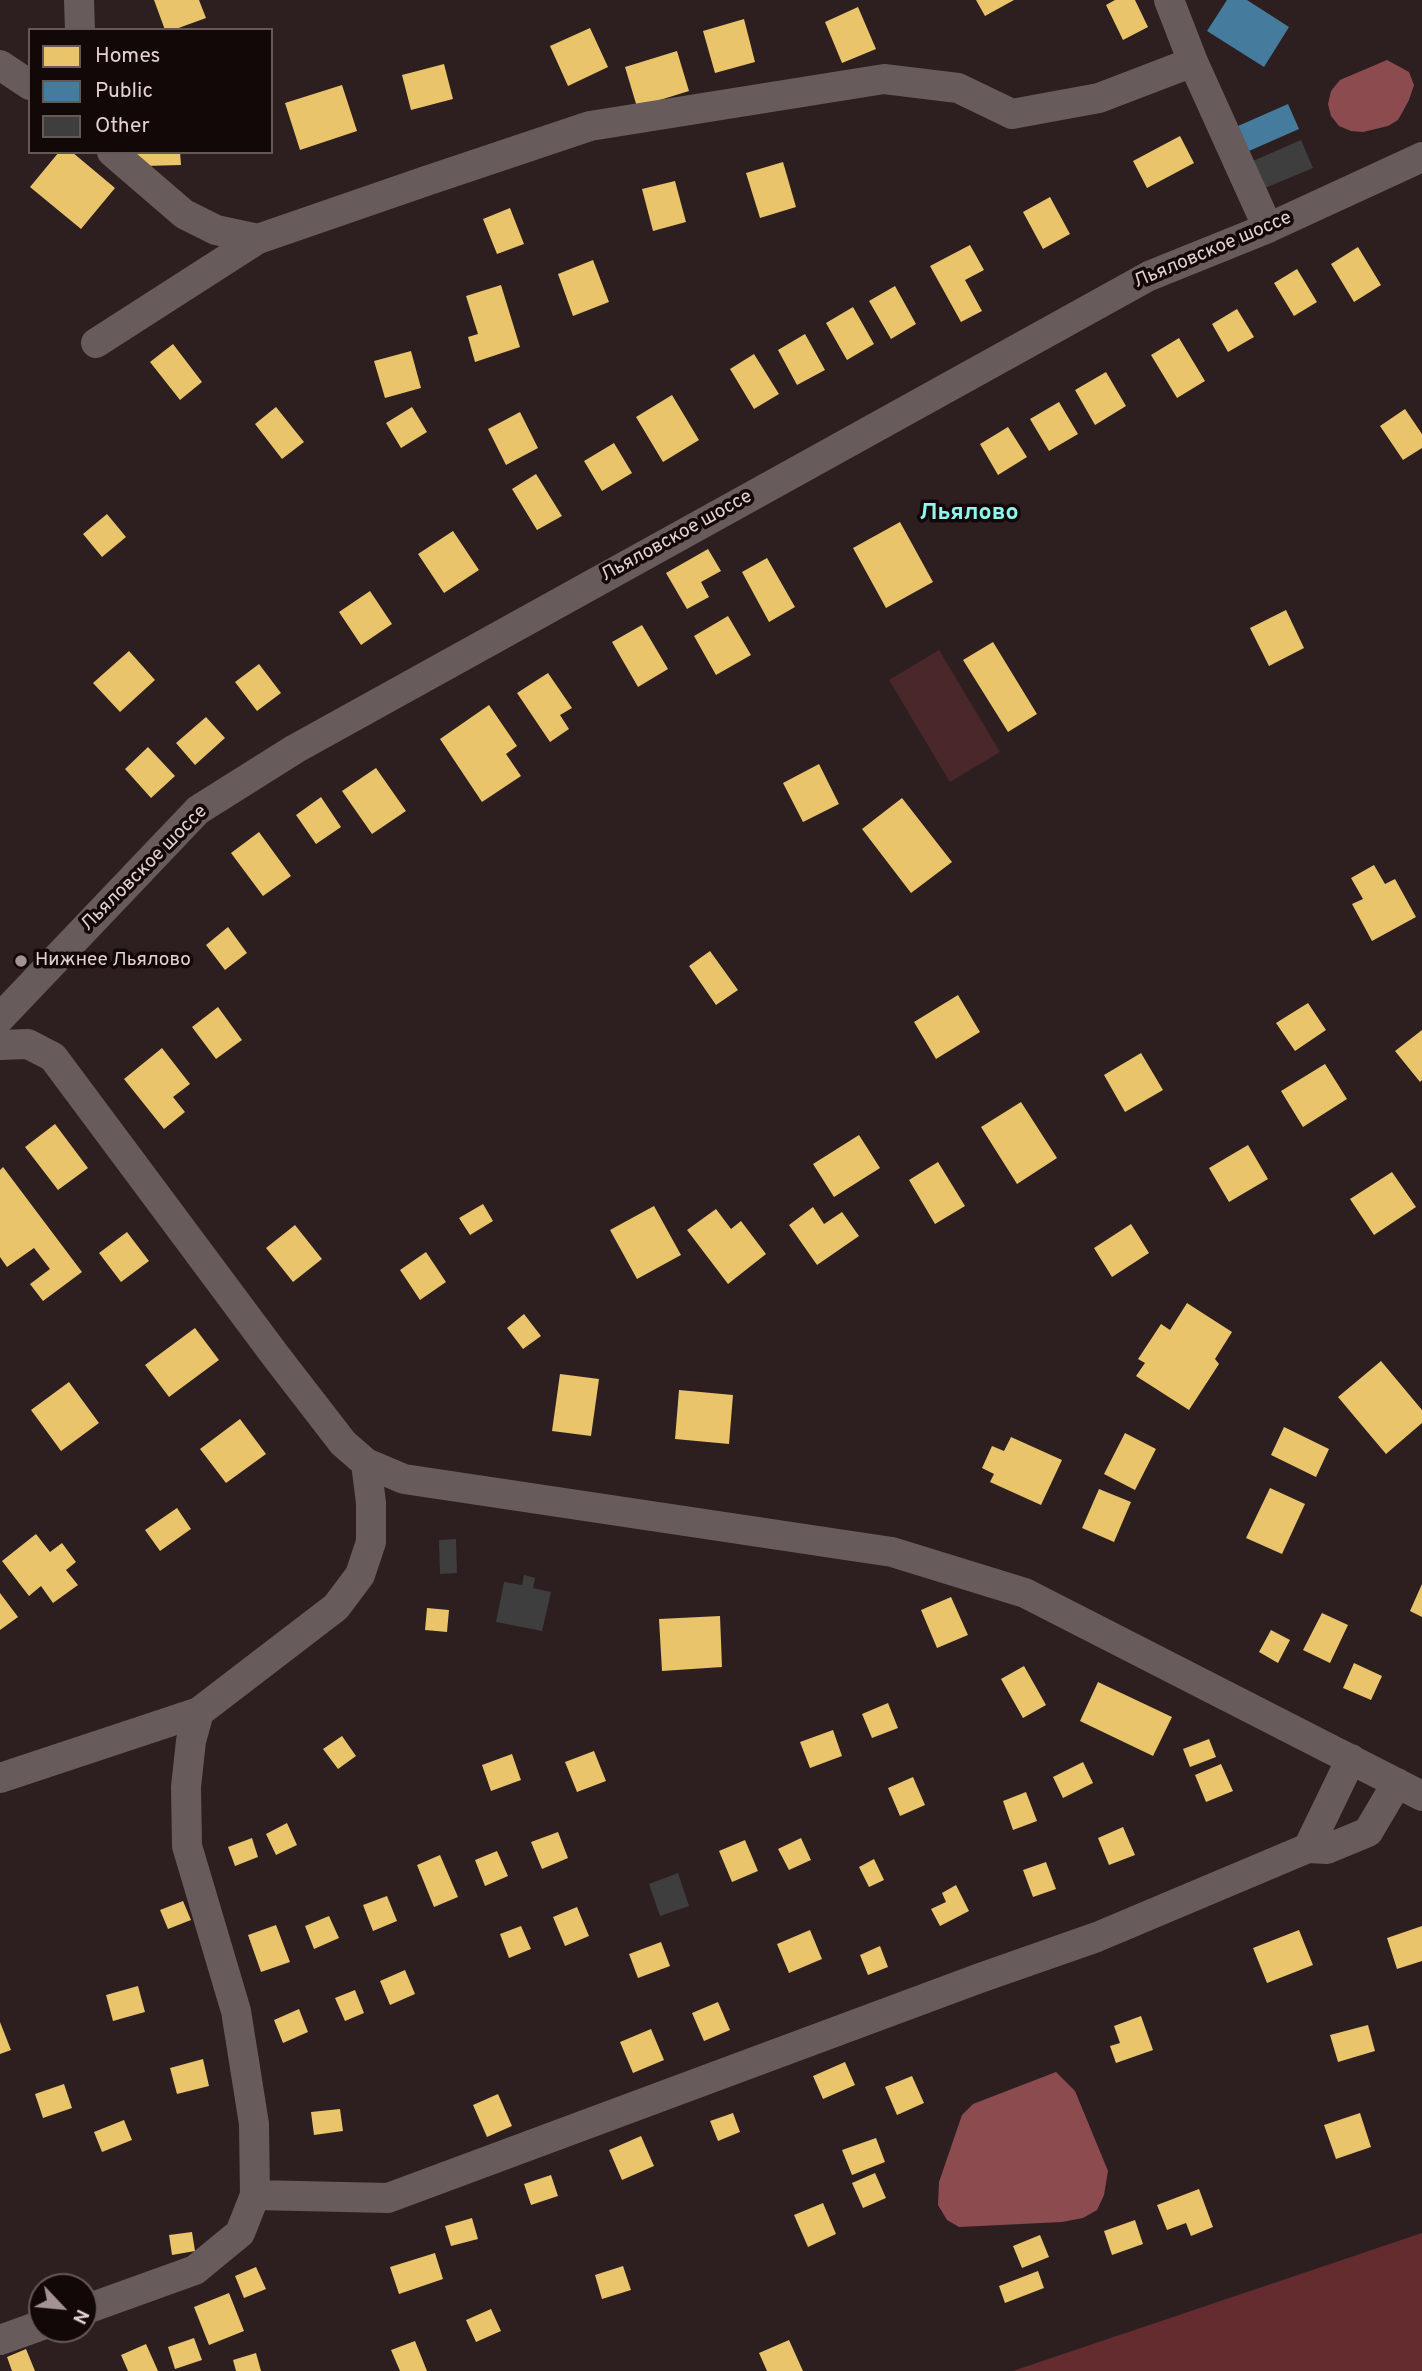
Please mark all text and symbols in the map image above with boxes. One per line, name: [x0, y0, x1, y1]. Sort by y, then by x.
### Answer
legend: [28, 28, 273, 154]
text: Homes: [95, 43, 160, 70]
text: Public: [95, 78, 153, 105]
text: Other: [95, 113, 150, 140]
street label: Льяловское шоссе: [1131, 207, 1295, 295]
street label: Льяловское шоссе: [597, 486, 757, 588]
district label: Льялово: [920, 500, 1018, 528]
street label: Льяловское шоссе: [77, 801, 213, 937]
place label: Нижнее Льялово: [35, 950, 191, 972]
marker: Нижнее Льялово: [13, 953, 29, 969]
north arrow: [28, 2273, 98, 2343]
text: N: [66, 2305, 94, 2328]

